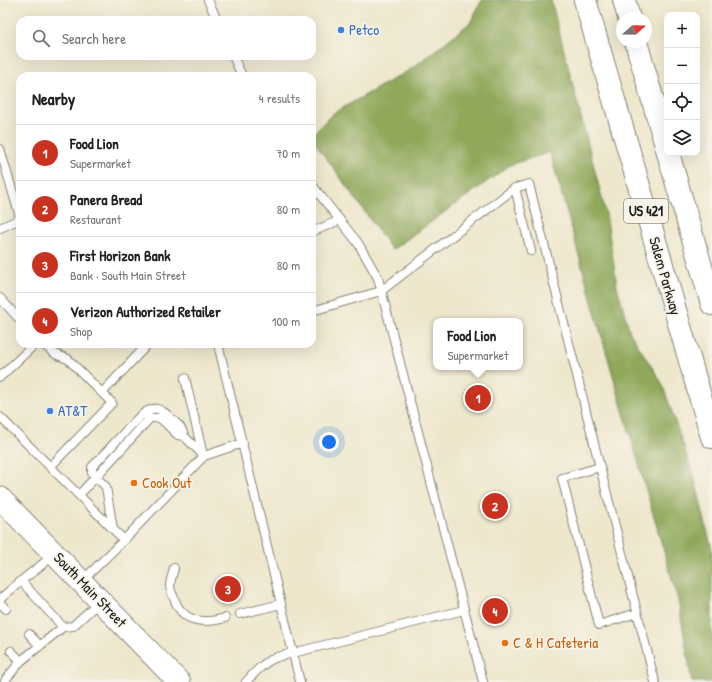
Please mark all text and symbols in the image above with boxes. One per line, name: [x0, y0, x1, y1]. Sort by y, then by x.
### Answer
north arrow: [616, 12, 652, 48]
map controls: [664, 12, 700, 156]
button: +: [664, 12, 700, 48]
search box: [16, 16, 316, 60]
place label: Petco: [349, 19, 379, 40]
marker: Petco: [336, 25, 346, 35]
icon: search: [30, 27, 52, 49]
text: Search here: [62, 28, 126, 49]
button: −: [664, 48, 700, 84]
button: locate: [664, 84, 700, 120]
text: Nearby: [32, 87, 75, 110]
text: 4 results: [259, 89, 300, 107]
button: layers: [664, 120, 700, 156]
text: Food Lion: [70, 133, 119, 154]
text: 1: [43, 144, 47, 162]
text: 70 m: [276, 144, 300, 162]
text: Supermarket: [70, 154, 131, 172]
text: Panera Bread: [70, 189, 142, 210]
road number: US 421: [624, 199, 668, 223]
text: 2: [42, 200, 48, 218]
text: 80 m: [277, 200, 300, 218]
text: Restaurant: [70, 210, 121, 228]
street label: Salem Parkway: [644, 234, 687, 318]
text: First Horizon Bank: [70, 245, 171, 266]
text: 3: [42, 256, 48, 274]
text: 80 m: [277, 256, 300, 274]
text: Bank · South Main Street: [70, 266, 186, 284]
text: Verizon Authorized Retailer: [70, 301, 221, 322]
text: 4: [43, 312, 47, 330]
text: 100 m: [272, 312, 300, 330]
popup: [433, 318, 523, 370]
text: Shop: [70, 322, 92, 340]
text: Food Lion: [448, 325, 496, 346]
text: Supermarket: [448, 346, 508, 364]
pin: 1: [465, 383, 491, 413]
place label: AT&T: [58, 400, 88, 421]
marker: AT&T: [45, 406, 55, 416]
your location: [319, 432, 339, 452]
place label: Cook Out: [142, 472, 192, 493]
marker: Cook Out: [129, 478, 139, 488]
pin: 2: [482, 491, 508, 521]
street label: South Main Street: [49, 547, 132, 632]
pin: 3: [215, 574, 241, 604]
pin: 4: [482, 596, 508, 626]
place label: C & H Cafeteria: [513, 632, 598, 653]
marker: C & H Cafeteria: [500, 638, 510, 648]

